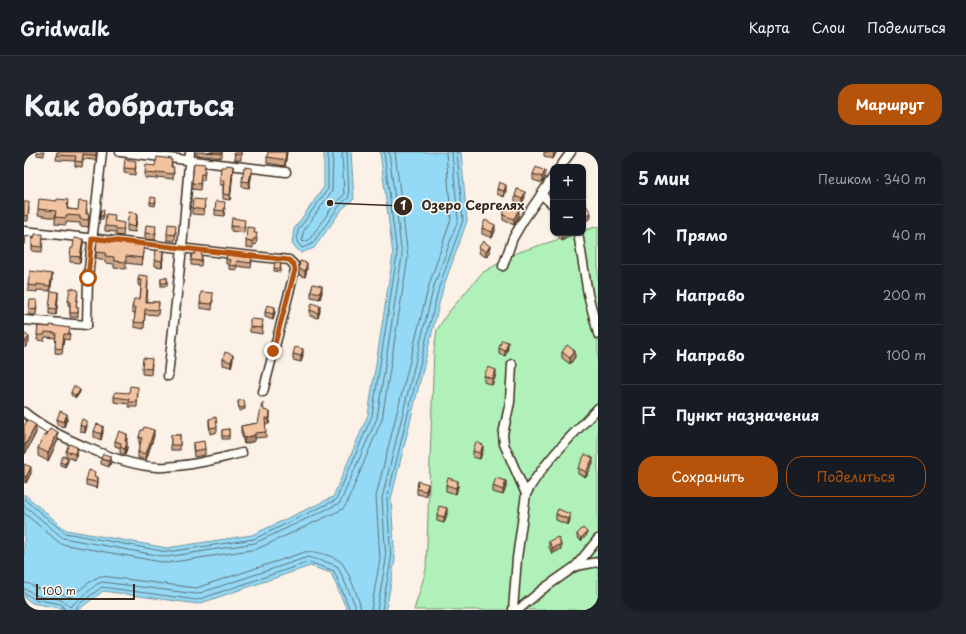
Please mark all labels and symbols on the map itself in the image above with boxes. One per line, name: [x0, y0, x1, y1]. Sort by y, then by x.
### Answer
callout: Озеро Сергелях: [393, 193, 532, 218]
text: Озеро Сергелях: [421, 195, 525, 214]
text: 1: [400, 196, 406, 214]
route start: [79, 269, 97, 287]
route end: [264, 342, 282, 360]
scale bar: [36, 582, 135, 601]

